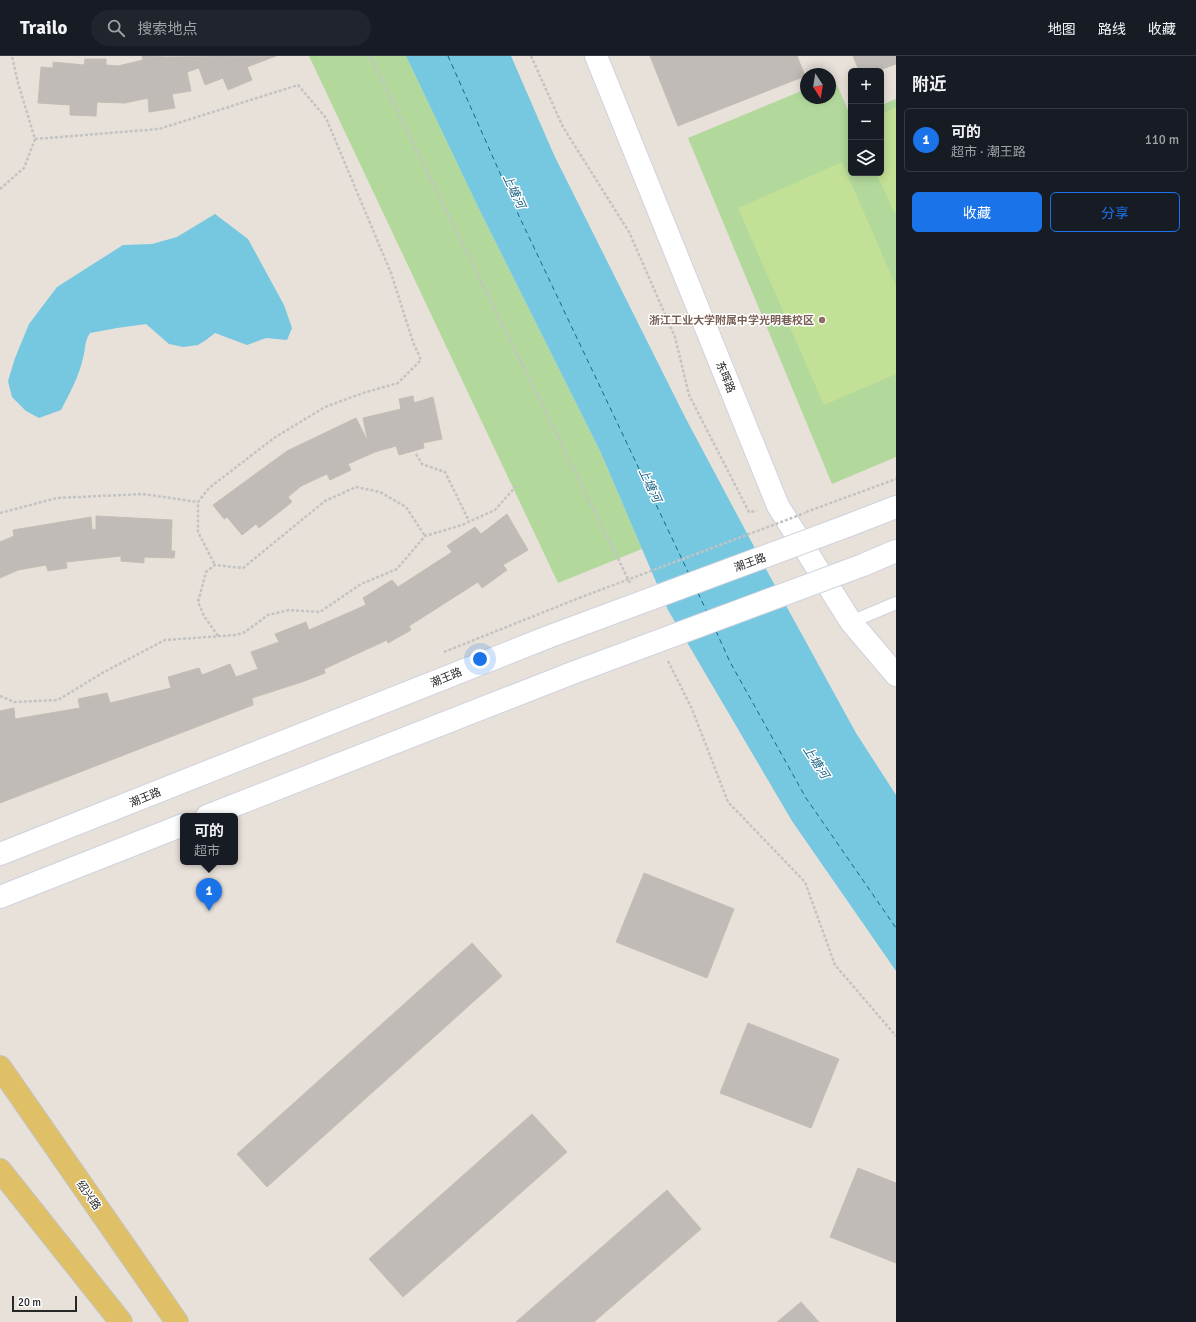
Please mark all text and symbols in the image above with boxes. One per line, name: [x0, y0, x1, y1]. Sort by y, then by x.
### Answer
search box: [91, 10, 371, 46]
text: Trailo: [20, 16, 67, 40]
icon: search: [105, 17, 127, 39]
text: 搜索地点: [137, 20, 197, 38]
text: 地图: [1048, 21, 1076, 38]
text: 路线: [1098, 21, 1126, 38]
text: 收藏: [1148, 21, 1176, 38]
north arrow: [800, 68, 836, 104]
map controls: [848, 68, 884, 176]
button: +: [848, 68, 884, 104]
text: 附近: [912, 74, 946, 95]
button: −: [848, 104, 884, 140]
text: 可的: [951, 123, 981, 141]
text: 1: [922, 132, 930, 148]
text: 110 m: [1145, 132, 1179, 148]
button: layers: [848, 140, 884, 176]
text: 超市 · 潮王路: [951, 144, 1026, 160]
water label: 上塘河: [499, 172, 529, 213]
button: 收藏: [912, 192, 1042, 232]
button: 分享: [1050, 192, 1180, 232]
place label: 浙江工业大学附属中学光明巷校区: [649, 314, 814, 327]
marker: 浙江工业大学附属中学光明巷校区: [817, 315, 827, 325]
street label: 东晖路: [713, 359, 738, 395]
water label: 上塘河: [635, 466, 665, 507]
street label: 潮王路: [732, 551, 768, 574]
your location: [470, 649, 490, 669]
street label: 潮王路: [428, 665, 464, 690]
water label: 上塘河: [799, 743, 833, 783]
street label: 潮王路: [127, 785, 163, 810]
popup: [180, 813, 238, 865]
text: 可的: [194, 822, 224, 840]
text: 超市: [194, 843, 220, 859]
pin: 1: [196, 878, 222, 911]
street label: 绍兴路: [74, 1178, 103, 1213]
scale bar: [12, 1294, 77, 1313]
text: 20 m: [18, 1296, 41, 1309]

